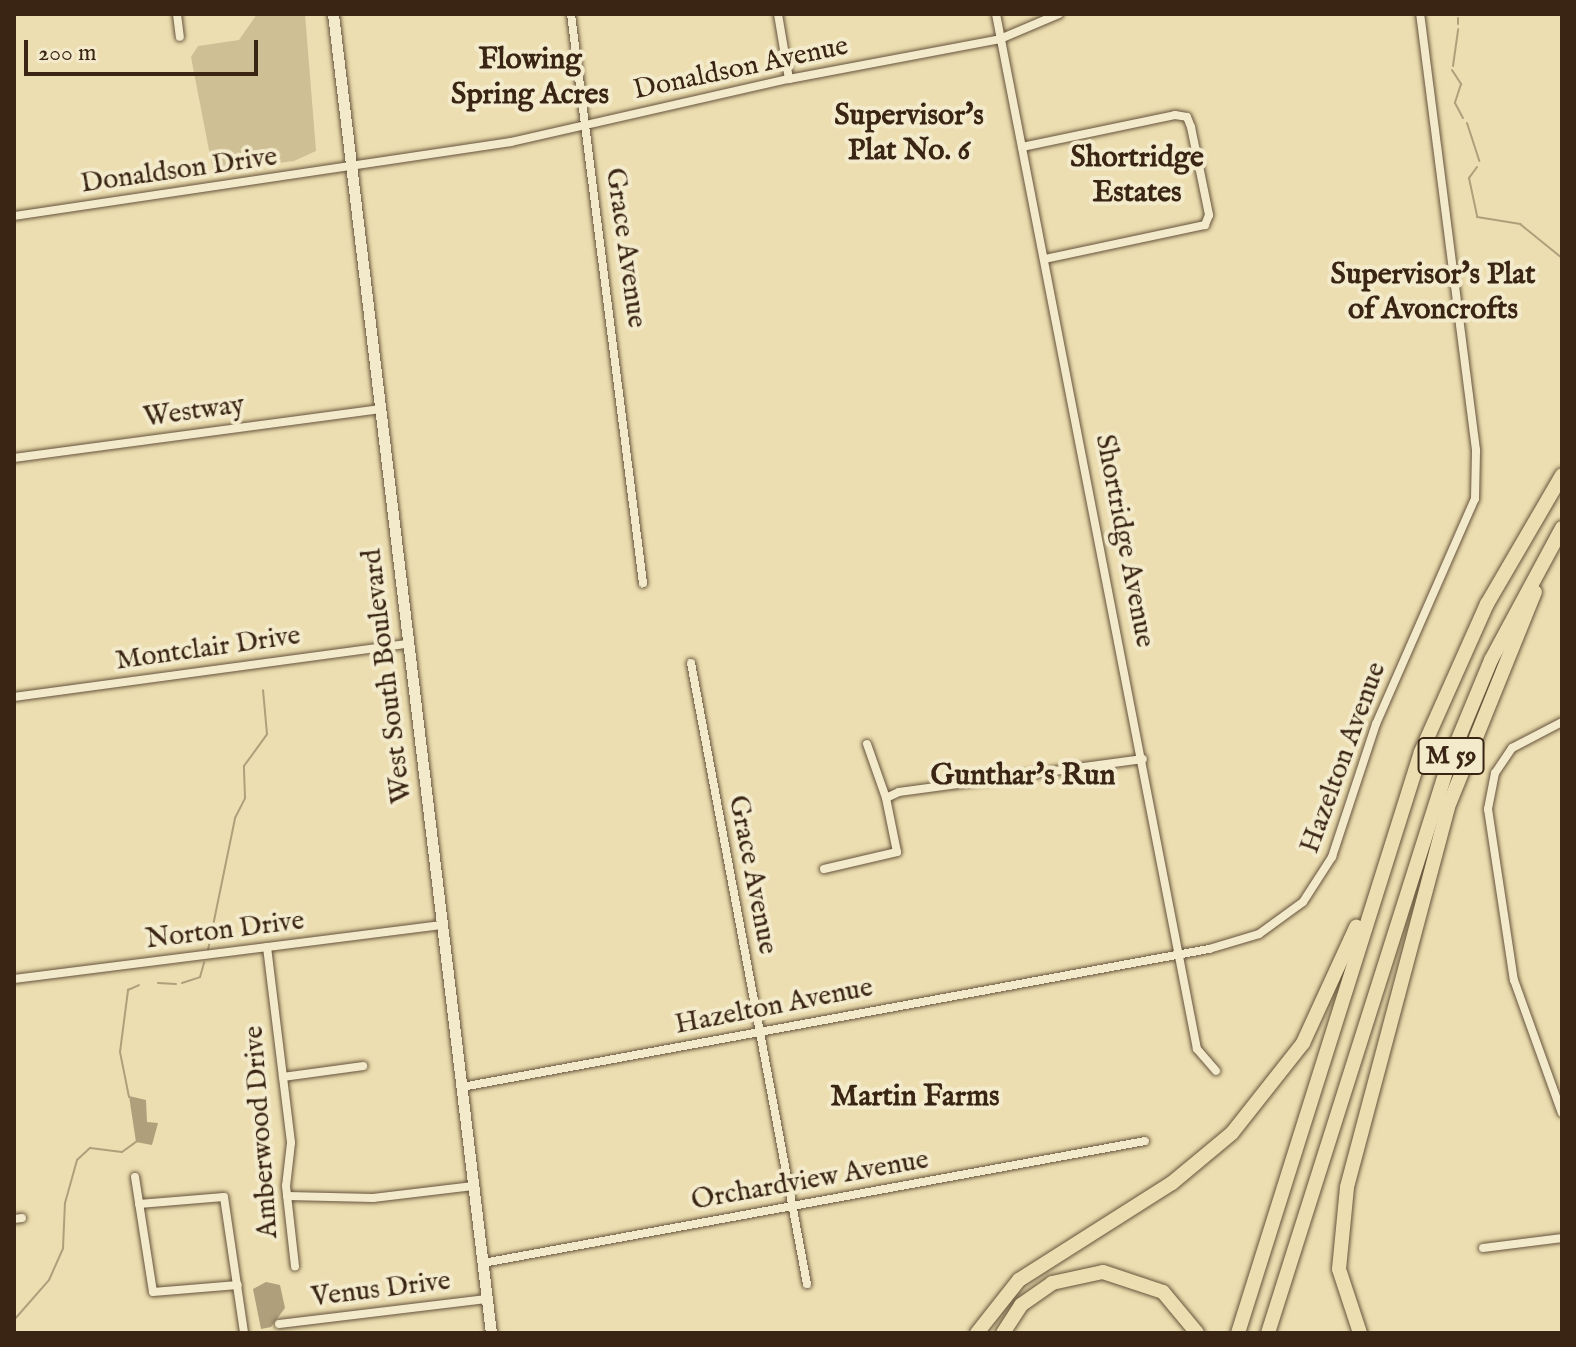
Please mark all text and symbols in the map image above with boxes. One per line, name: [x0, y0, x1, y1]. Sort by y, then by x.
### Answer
scale bar: [28, 24, 262, 74]
street label: Donaldson Avenue: [631, 30, 851, 108]
text: 200 m: [38, 38, 97, 69]
district label: Flowing Spring Acres: [451, 42, 609, 112]
district label: Supervisor's Plat No. 6: [834, 98, 984, 168]
district label: Shortridge Estates: [1070, 140, 1204, 210]
street label: Donaldson Drive: [79, 141, 279, 201]
street label: Grace Avenue: [597, 166, 653, 330]
district label: Supervisor's Plat of Avoncrofts: [1331, 257, 1535, 328]
street label: Westway: [141, 388, 247, 436]
street label: Shortridge Avenue: [1087, 432, 1161, 650]
street label: West South Boulevard: [356, 547, 420, 805]
street label: Montclair Drive: [113, 619, 303, 679]
street label: Hazelton Avenue: [1294, 658, 1394, 858]
road number: M 59: [1417, 734, 1485, 778]
district label: Gunthar's Run: [931, 758, 1115, 794]
street label: Grace Avenue: [720, 793, 784, 957]
street label: Norton Drive: [144, 905, 306, 957]
street label: Hazelton Avenue: [672, 971, 876, 1043]
street label: Amberwood Drive: [238, 1024, 286, 1240]
district label: Martin Farms: [830, 1079, 1000, 1115]
street label: Orchardview Avenue: [689, 1144, 931, 1218]
street label: Venus Drive: [309, 1265, 453, 1315]

